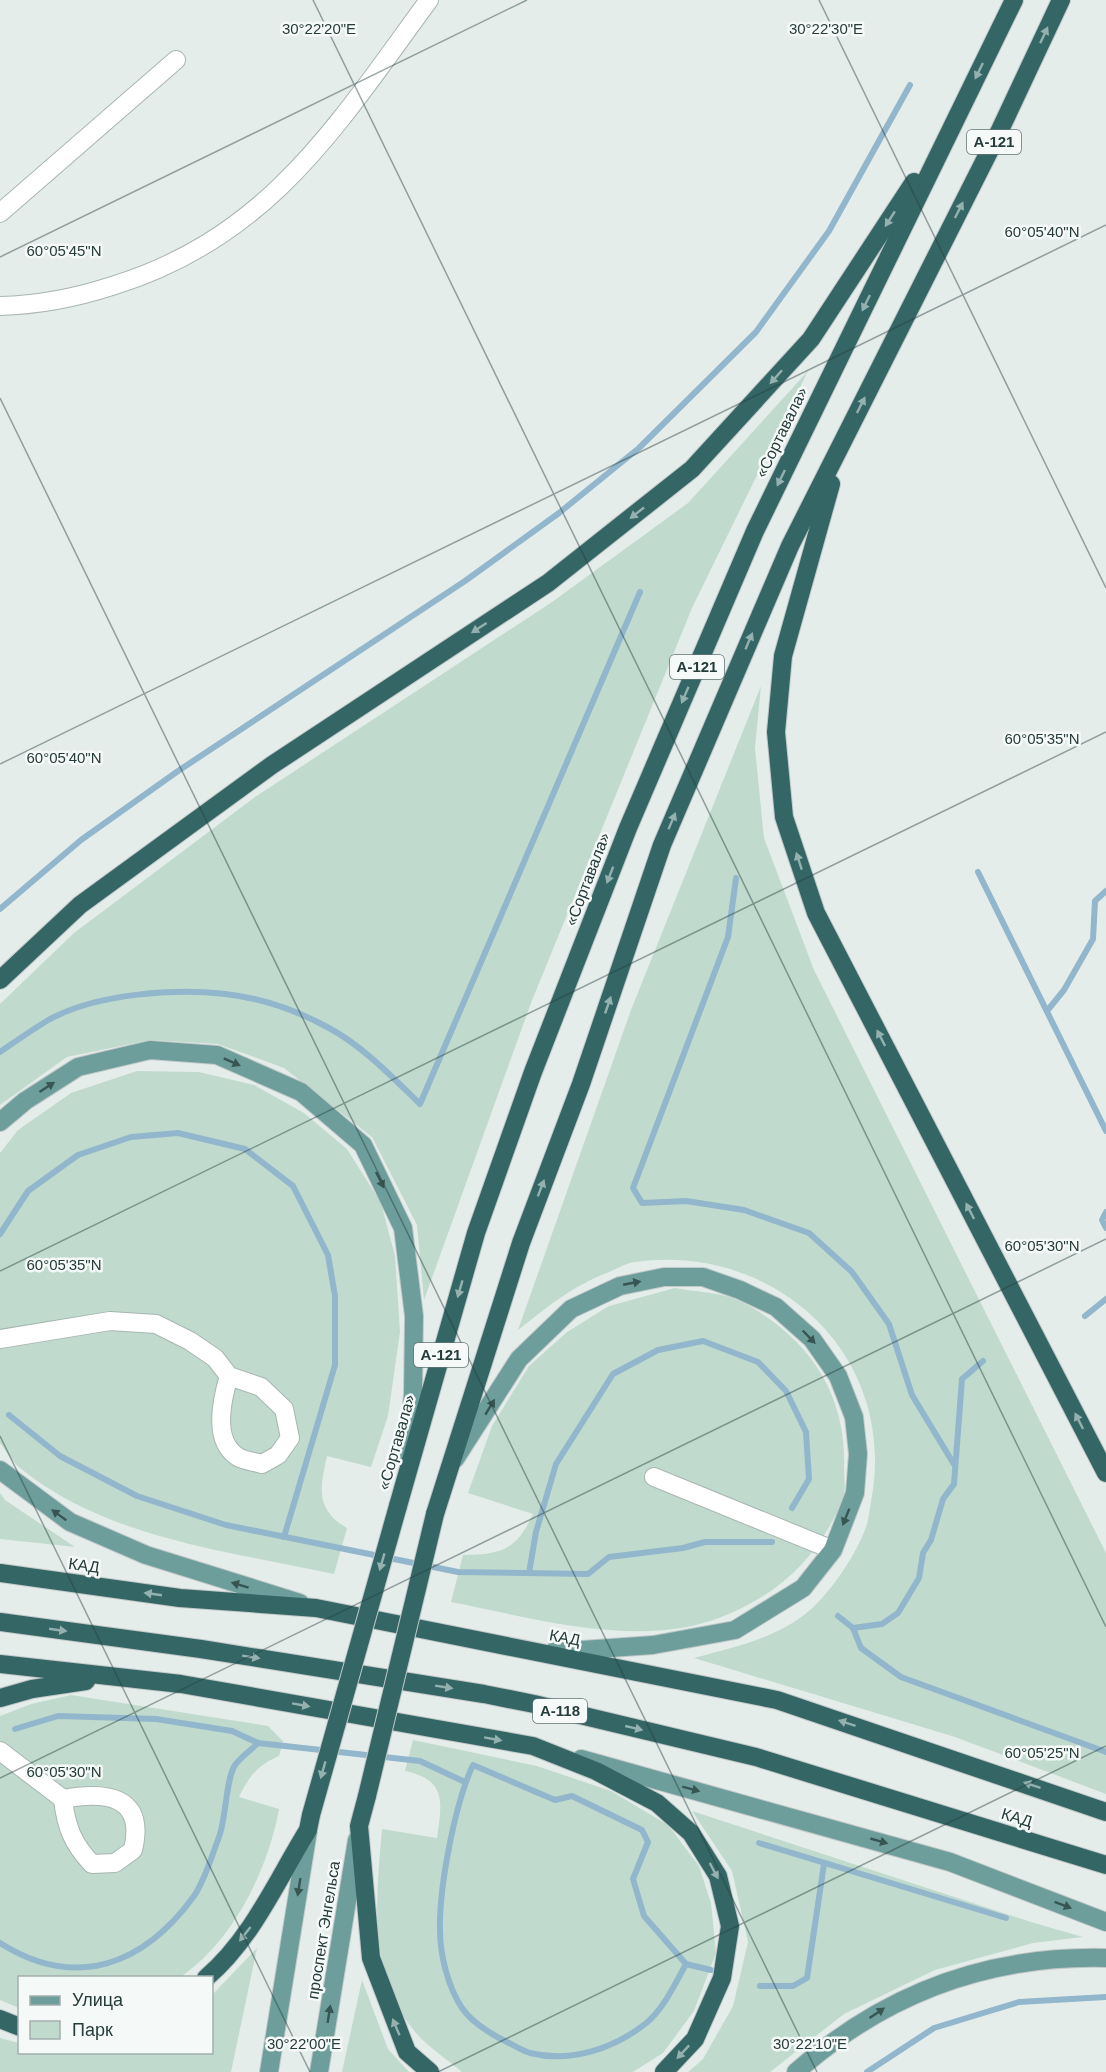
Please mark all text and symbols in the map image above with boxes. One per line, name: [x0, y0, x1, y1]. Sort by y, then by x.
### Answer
text: 30°22'20"E: [282, 20, 356, 37]
text: 30°22'30"E: [789, 20, 863, 37]
one-way arrow: [1040, 26, 1049, 43]
one-way arrow: [974, 63, 984, 80]
road number: А-121: [967, 130, 1021, 154]
one-way arrow: [955, 202, 964, 219]
one-way arrow: [884, 211, 895, 228]
text: 60°05'40"N: [1004, 223, 1080, 240]
text: 60°05'45"N: [26, 242, 102, 259]
one-way arrow: [862, 294, 871, 311]
one-way arrow: [769, 370, 783, 385]
street label: «Сортавала»: [752, 384, 811, 480]
one-way arrow: [856, 396, 866, 413]
one-way arrow: [776, 469, 785, 486]
one-way arrow: [629, 506, 644, 518]
one-way arrow: [472, 622, 488, 634]
one-way arrow: [744, 632, 754, 650]
road number: А-121: [670, 655, 724, 679]
one-way arrow: [680, 686, 690, 704]
text: 60°05'35"N: [1004, 730, 1080, 747]
text: 60°05'40"N: [26, 749, 102, 766]
one-way arrow: [668, 812, 677, 829]
street label: «Сортавала»: [562, 830, 613, 928]
one-way arrow: [794, 852, 803, 870]
one-way arrow: [605, 866, 615, 884]
one-way arrow: [603, 995, 613, 1013]
one-way arrow: [876, 1029, 885, 1046]
one-way arrow: [224, 1057, 242, 1067]
one-way arrow: [39, 1081, 55, 1092]
one-way arrow: [374, 1171, 384, 1189]
one-way arrow: [537, 1179, 547, 1197]
one-way arrow: [965, 1202, 975, 1219]
text: 60°05'30"N: [1004, 1237, 1080, 1254]
text: 60°05'35"N: [26, 1256, 102, 1273]
one-way arrow: [623, 1278, 642, 1287]
one-way arrow: [455, 1280, 464, 1298]
one-way arrow: [801, 1330, 815, 1344]
road number: А-121: [414, 1343, 468, 1367]
street label: «Сортавала»: [375, 1392, 418, 1492]
one-way arrow: [484, 1399, 495, 1415]
one-way arrow: [1074, 1413, 1084, 1430]
one-way arrow: [840, 1508, 850, 1526]
one-way arrow: [51, 1509, 66, 1521]
one-way arrow: [377, 1553, 386, 1571]
street label: КАД: [67, 1555, 101, 1576]
one-way arrow: [231, 1579, 249, 1589]
one-way arrow: [144, 1589, 163, 1599]
one-way arrow: [49, 1625, 68, 1635]
street label: КАД: [548, 1626, 582, 1649]
one-way arrow: [242, 1653, 261, 1662]
one-way arrow: [434, 1683, 453, 1692]
road number: А-118: [533, 1699, 587, 1723]
one-way arrow: [292, 1701, 311, 1710]
one-way arrow: [838, 1718, 856, 1728]
one-way arrow: [625, 1724, 644, 1734]
one-way arrow: [484, 1735, 503, 1744]
text: 60°05'25"N: [1004, 1744, 1080, 1761]
one-way arrow: [318, 1761, 327, 1779]
text: 60°05'30"N: [26, 1763, 102, 1780]
one-way arrow: [1023, 1780, 1041, 1790]
one-way arrow: [682, 1785, 700, 1794]
street label: КАД: [999, 1805, 1034, 1830]
one-way arrow: [870, 1837, 888, 1847]
street label: проспект Энгельса: [304, 1860, 343, 2000]
one-way arrow: [709, 1863, 719, 1880]
one-way arrow: [294, 1878, 303, 1897]
one-way arrow: [1054, 1901, 1072, 1910]
one-way arrow: [240, 1926, 252, 1941]
legend: [18, 1976, 213, 2054]
text: Улица: [72, 1990, 124, 2010]
one-way arrow: [324, 2005, 333, 2024]
one-way arrow: [868, 2007, 884, 2019]
one-way arrow: [391, 2017, 401, 2035]
text: Парк: [72, 2020, 113, 2040]
text: 30°22'00"E: [267, 2035, 341, 2052]
text: 30°22'10"E: [773, 2035, 847, 2052]
one-way arrow: [676, 2045, 690, 2060]

